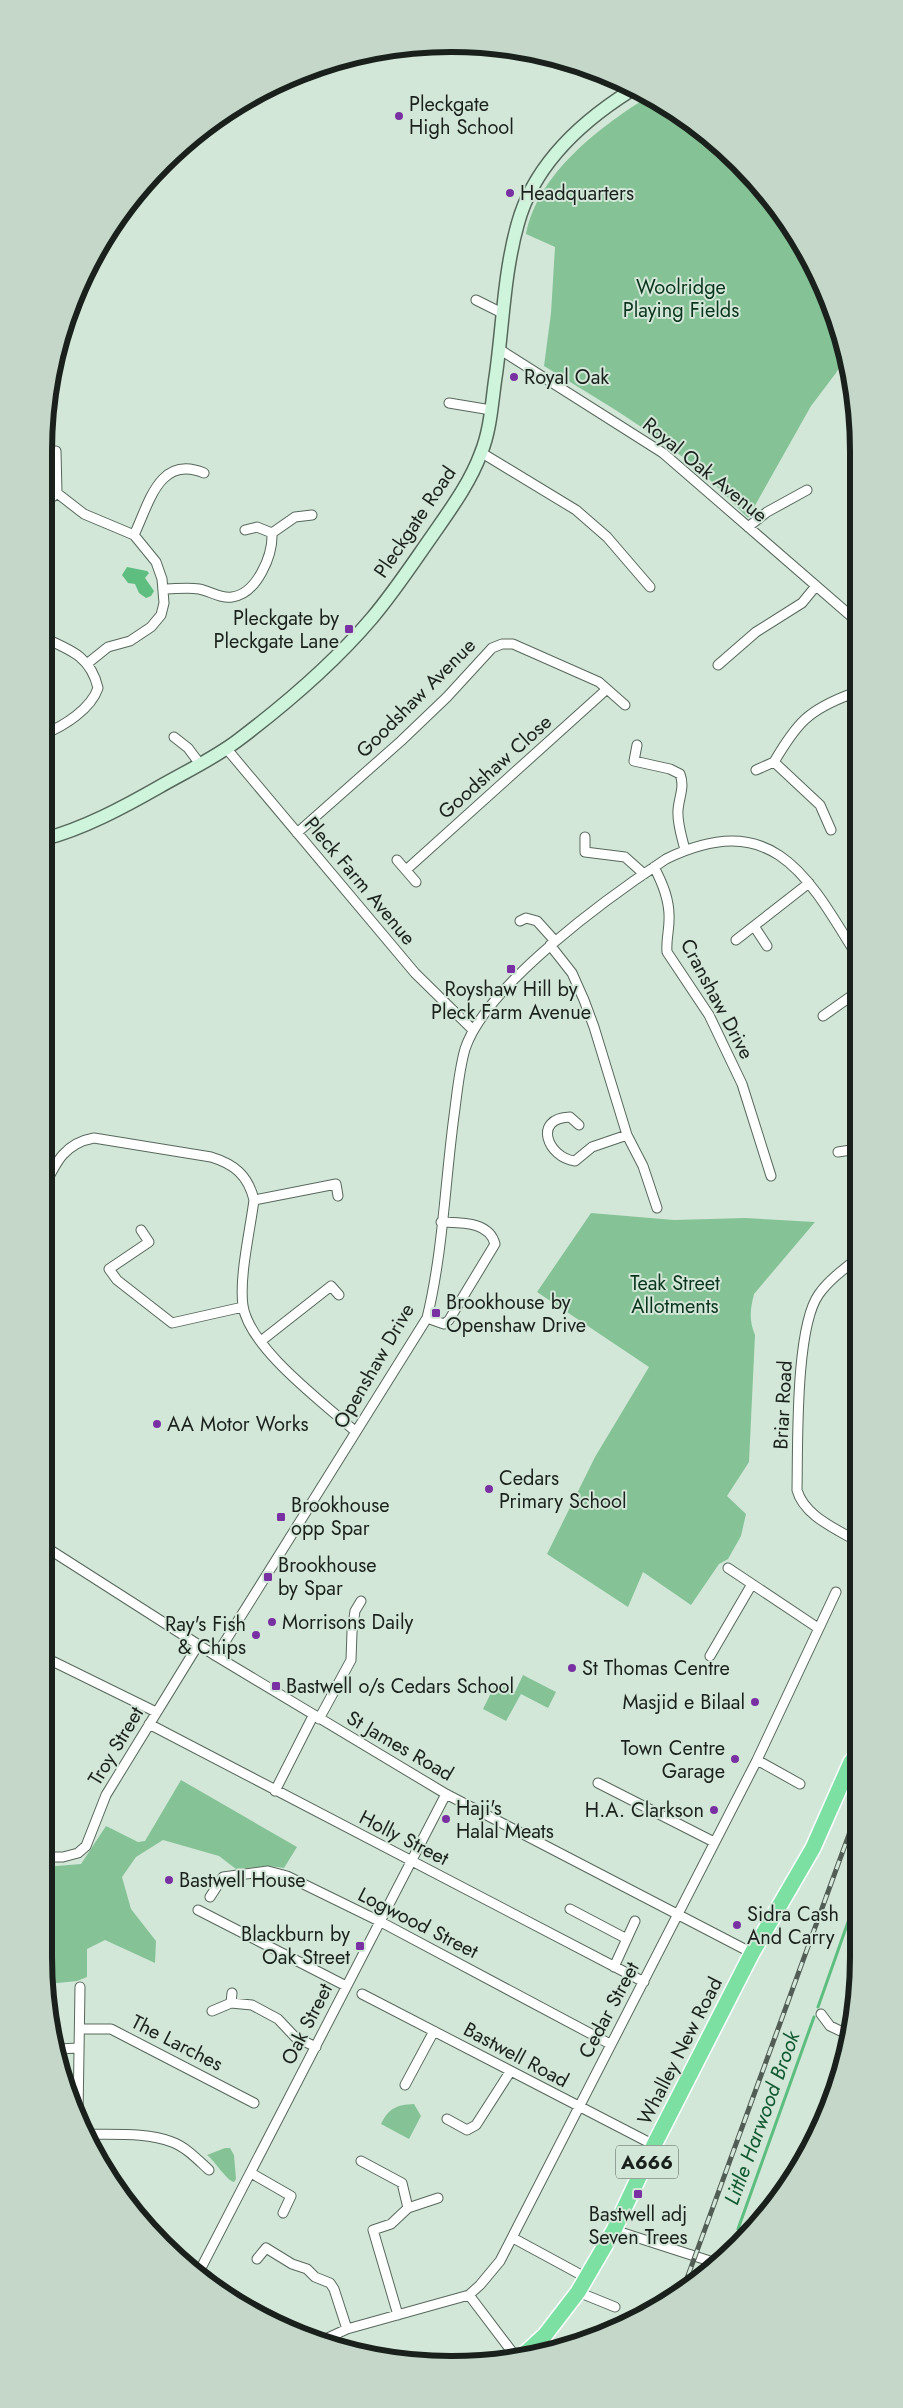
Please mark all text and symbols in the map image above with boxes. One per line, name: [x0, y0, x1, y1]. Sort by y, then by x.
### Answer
place label: Pleckgate High School: [409, 90, 514, 142]
marker: Pleckgate High School: [393, 110, 405, 122]
place label: Headquarters: [520, 179, 634, 208]
marker: Headquarters: [504, 187, 516, 199]
park label: Woolridge Playing Fields: [623, 273, 739, 325]
place label: Royal Oak: [524, 363, 609, 392]
marker: Royal Oak: [508, 371, 520, 383]
street label: Royal Oak Avenue: [636, 410, 774, 530]
street label: Pleckgate Road: [367, 460, 463, 584]
place label: Pleckgate by Pleckgate Lane: [214, 604, 339, 656]
marker: Pleckgate by Pleckgate Lane: [343, 623, 355, 635]
street label: Goodshaw Avenue: [350, 632, 482, 764]
street label: Goodshaw Close: [432, 708, 558, 826]
street label: Pleck Farm Avenue: [297, 810, 423, 952]
street label: Cranshaw Drive: [673, 934, 761, 1064]
marker: Royshaw Hill by Pleck Farm Avenue: [505, 963, 517, 975]
place label: Royshaw Hill by Pleck Farm Avenue: [431, 975, 591, 1027]
park label: Teak Street Allotments: [630, 1269, 720, 1321]
place label: Brookhouse by Openshaw Drive: [446, 1288, 586, 1340]
street label: Openshaw Drive: [326, 1298, 422, 1434]
marker: Brookhouse by Openshaw Drive: [430, 1307, 442, 1319]
street label: Briar Road: [766, 1360, 800, 1450]
place label: AA Motor Works: [167, 1410, 309, 1439]
marker: AA Motor Works: [151, 1418, 163, 1430]
place label: Cedars Primary School: [499, 1464, 627, 1516]
marker: Cedars Primary School: [483, 1483, 495, 1495]
place label: Brookhouse opp Spar: [291, 1491, 390, 1543]
marker: Brookhouse opp Spar: [275, 1511, 287, 1523]
place label: Brookhouse by Spar: [278, 1551, 377, 1603]
marker: Brookhouse by Spar: [262, 1571, 274, 1583]
place label: Morrisons Daily: [282, 1608, 414, 1637]
place label: Ray's Fish & Chips: [165, 1610, 246, 1662]
marker: Morrisons Daily: [266, 1616, 278, 1628]
marker: Ray's Fish & Chips: [250, 1629, 262, 1641]
place label: St Thomas Centre: [582, 1654, 730, 1683]
marker: St Thomas Centre: [566, 1662, 578, 1674]
place label: Bastwell o/s Cedars School: [286, 1672, 514, 1701]
marker: Bastwell o/s Cedars School: [270, 1680, 282, 1692]
place label: Masjid e Bilaal: [622, 1688, 745, 1717]
marker: Masjid e Bilaal: [749, 1696, 761, 1708]
street label: Troy Street: [81, 1701, 151, 1791]
street label: St James Road: [341, 1704, 459, 1788]
place label: Town Centre Garage: [621, 1734, 725, 1786]
marker: Town Centre Garage: [729, 1753, 741, 1765]
place label: Haji's Halal Meats: [456, 1794, 554, 1846]
place label: H.A. Clarkson: [585, 1796, 704, 1825]
street label: Holly Street: [354, 1803, 454, 1873]
marker: H.A. Clarkson: [708, 1804, 720, 1816]
marker: Haji's Halal Meats: [440, 1813, 452, 1825]
place label: Bastwell House: [179, 1866, 306, 1895]
marker: Bastwell House: [163, 1874, 175, 1886]
street label: Logwood Street: [353, 1880, 483, 1966]
place label: Sidra Cash And Carry: [747, 1900, 839, 1952]
marker: Sidra Cash And Carry: [731, 1919, 743, 1931]
place label: Blackburn by Oak Street: [241, 1920, 350, 1972]
marker: Blackburn by Oak Street: [354, 1940, 366, 1952]
street label: Cedar Street: [571, 1956, 647, 2063]
street label: Whalley New Road: [630, 1972, 730, 2130]
street label: Oak Street: [274, 1978, 340, 2070]
street label: The Larches: [126, 2007, 228, 2079]
street label: Bastwell Road: [458, 2015, 574, 2095]
water label: Little Harwood Brook: [717, 2026, 808, 2209]
road number: A666: [616, 2146, 678, 2178]
marker: Bastwell adj Seven Trees: [632, 2188, 644, 2200]
place label: Bastwell adj Seven Trees: [588, 2200, 688, 2252]

